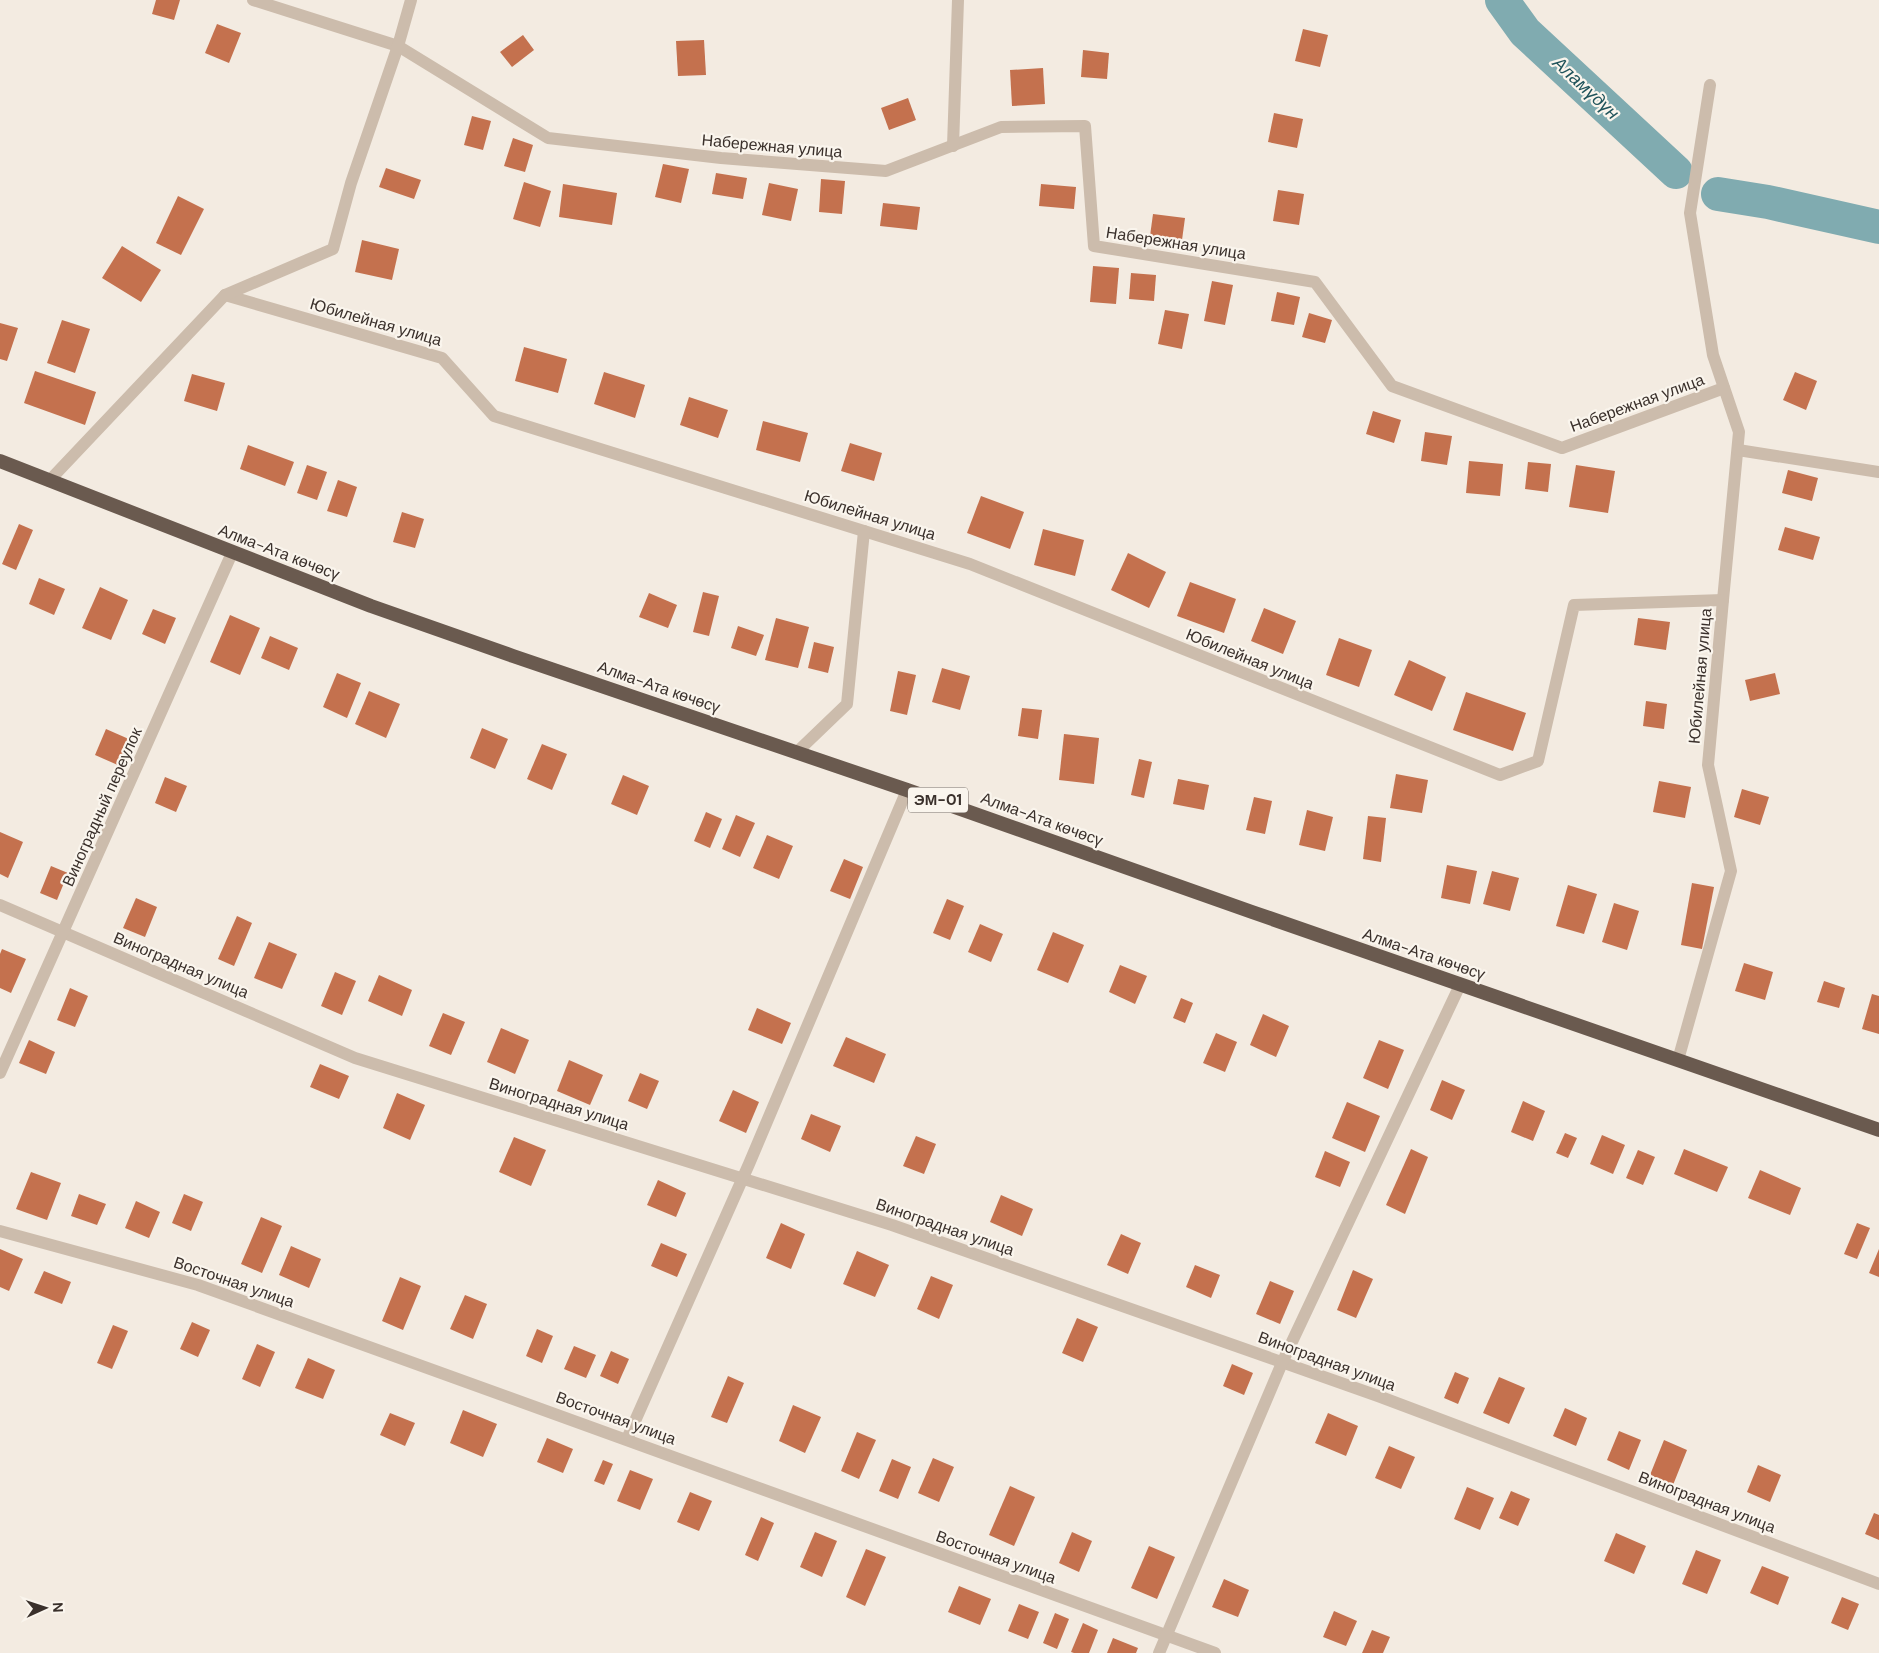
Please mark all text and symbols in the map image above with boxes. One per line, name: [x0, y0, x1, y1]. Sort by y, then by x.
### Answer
water label: Аламүдүн: [1547, 50, 1624, 125]
street label: Набережная улица: [701, 129, 843, 163]
street label: Набережная улица: [1105, 222, 1248, 264]
street label: Юбилейная улица: [308, 293, 444, 351]
street label: Набережная улица: [1567, 369, 1707, 437]
street label: Юбилейная улица: [802, 485, 938, 545]
street label: Алма-Ата көчөсү: [215, 519, 343, 585]
street label: Юбилейная улица: [1684, 607, 1716, 745]
street label: Юбилейная улица: [1183, 624, 1317, 694]
street label: Алма-Ата көчөсү: [595, 656, 723, 718]
street label: Виноградный переулок: [57, 723, 147, 890]
street label: Алма-Ата көчөсү: [978, 787, 1106, 851]
road number: ЭМ-01: [908, 788, 968, 812]
street label: Алма-Ата көчөсү: [1360, 923, 1488, 985]
street label: Виноградная улица: [110, 927, 252, 1003]
street label: Виноградная улица: [487, 1073, 631, 1135]
street label: Виноградная улица: [873, 1193, 1017, 1261]
street label: Восточная улица: [171, 1252, 297, 1313]
street label: Виноградная улица: [1255, 1326, 1399, 1396]
street label: Восточная улица: [553, 1387, 679, 1449]
street label: Виноградная улица: [1636, 1466, 1779, 1538]
street label: Восточная улица: [933, 1526, 1059, 1588]
north arrow: [20, 1583, 70, 1633]
text: N: [49, 1602, 67, 1613]

